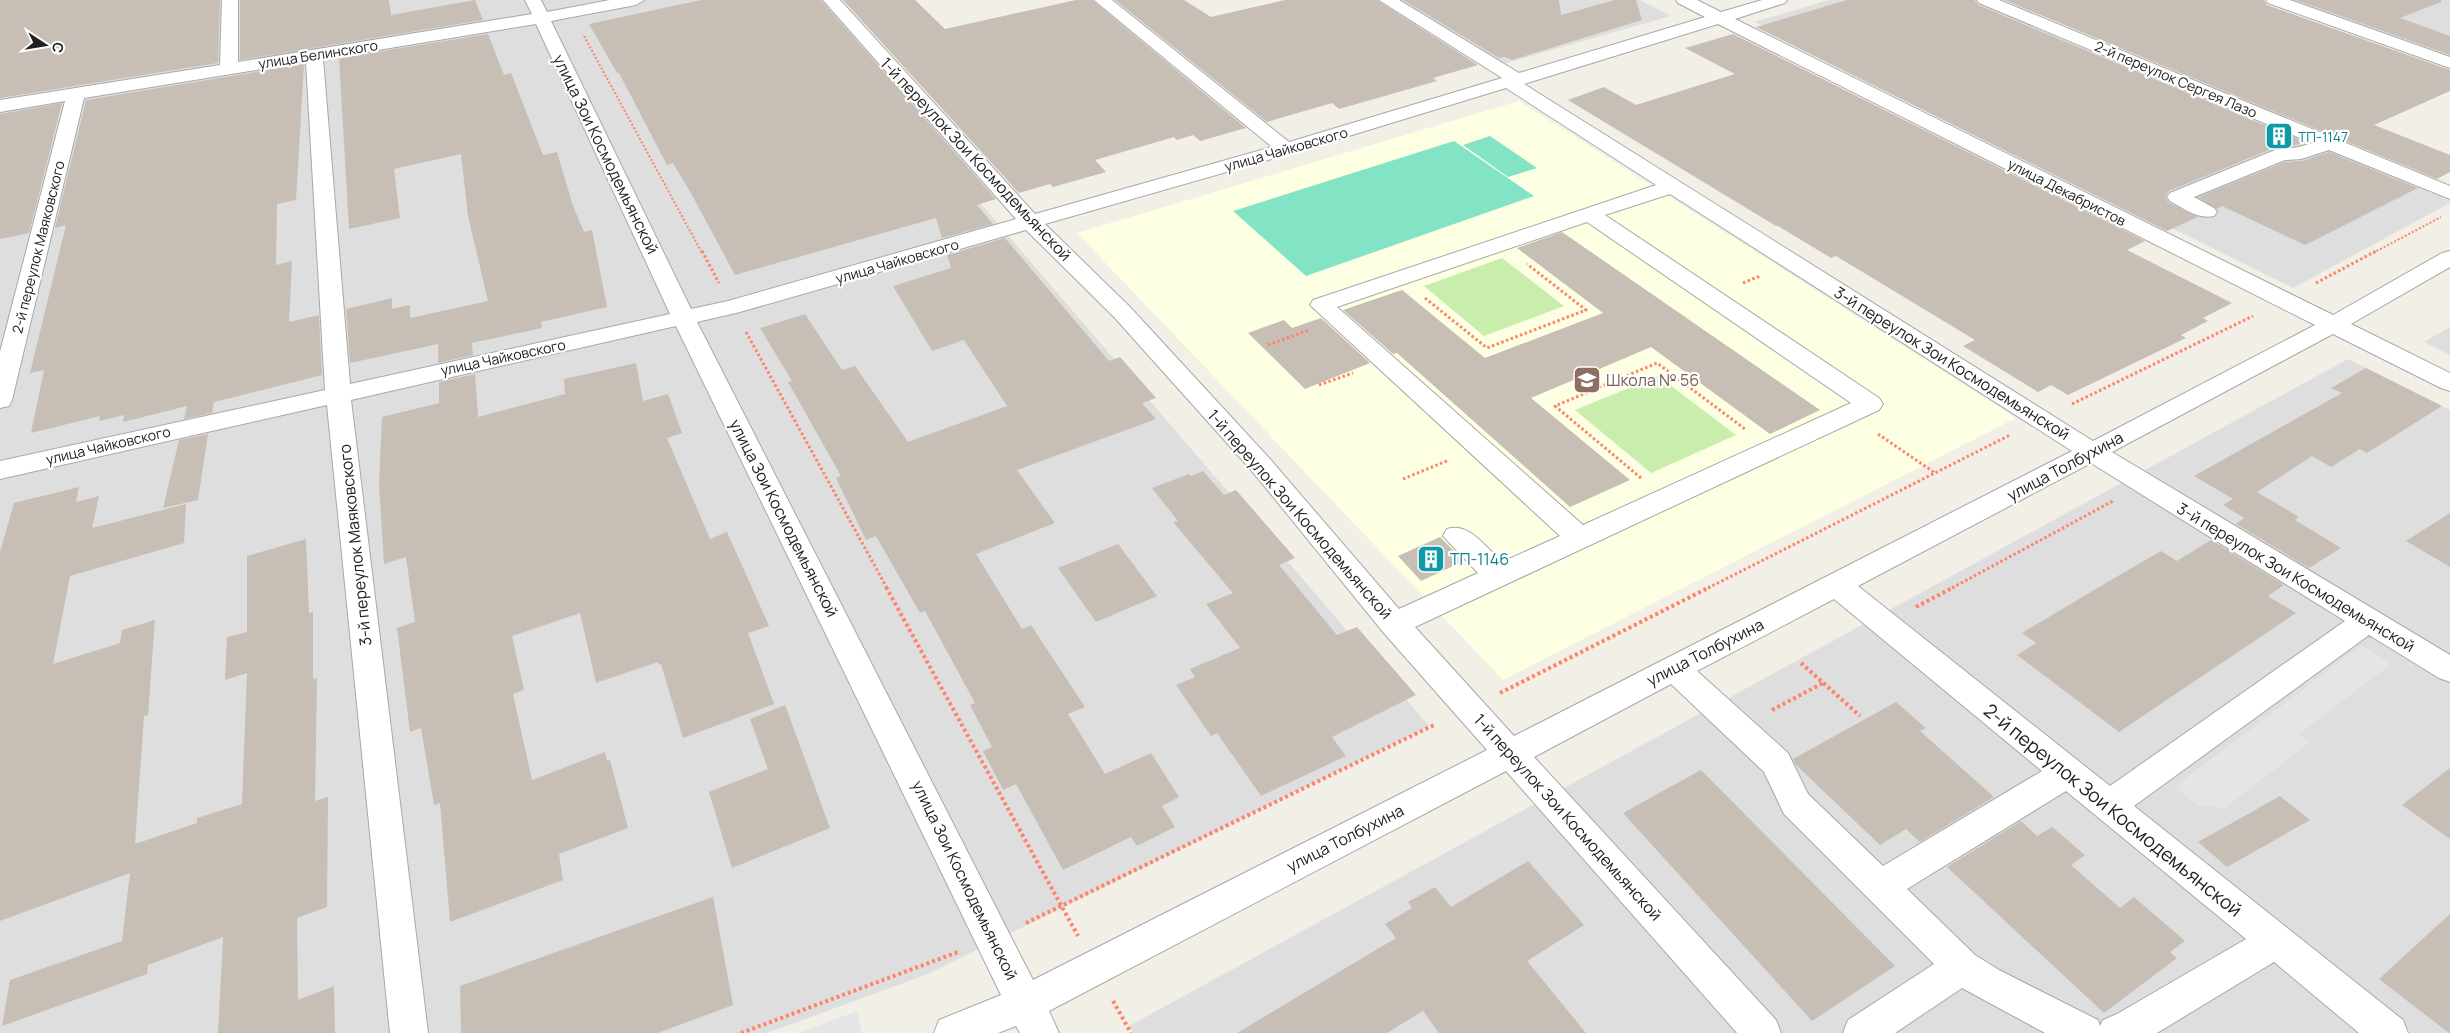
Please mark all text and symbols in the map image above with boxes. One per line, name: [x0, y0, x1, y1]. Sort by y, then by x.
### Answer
north arrow: [20, 20, 70, 70]
street label: улица Белинского: [257, 35, 379, 73]
street label: 2-й переулок Сергея Лазо: [2092, 36, 2260, 122]
text: С: [48, 41, 69, 55]
street label: улица Зои Космодемьянской: [548, 51, 664, 257]
street label: 1-й переулок Зои Космодемьянской: [876, 52, 1076, 266]
building icon: ТП-1147: [2264, 121, 2294, 151]
street label: улица Чайковского: [1222, 122, 1350, 176]
place label: ТП-1147: [2298, 127, 2348, 146]
street label: улица Декабристов: [2005, 154, 2130, 230]
street label: 2-й переулок Маяковского: [7, 159, 69, 335]
street label: улица Чайковского: [833, 234, 961, 288]
street label: 3-й переулок Зои Космодемьянской: [1830, 281, 2074, 445]
street label: улица Чайковского: [439, 334, 567, 380]
school or university icon: Школа № 56: [1572, 365, 1602, 395]
place label: Школа № 56: [1606, 369, 1699, 391]
street label: 1-й переулок Зои Космодемьянской: [1203, 404, 1397, 624]
street label: улица Зои Космодемьянской: [724, 415, 844, 621]
street label: улица Чайковского: [44, 421, 172, 469]
street label: улица Толбухина: [2003, 426, 2127, 506]
street label: 3-й переулок Маяковского: [333, 443, 377, 647]
street label: 3-й переулок Зои Космодемьянской: [2173, 497, 2419, 657]
building icon: ТП-1146: [1416, 544, 1446, 574]
place label: ТП-1146: [1450, 548, 1509, 570]
street label: улица Толбухина: [1643, 613, 1767, 691]
street label: 2-й переулок Зои Космодемьянской: [1978, 698, 2248, 922]
street label: 1-й переулок Зои Космодемьянской: [1469, 709, 1667, 925]
street label: улица Зои Космодемьянской: [907, 777, 1023, 983]
street label: улица Толбухина: [1283, 799, 1407, 877]

